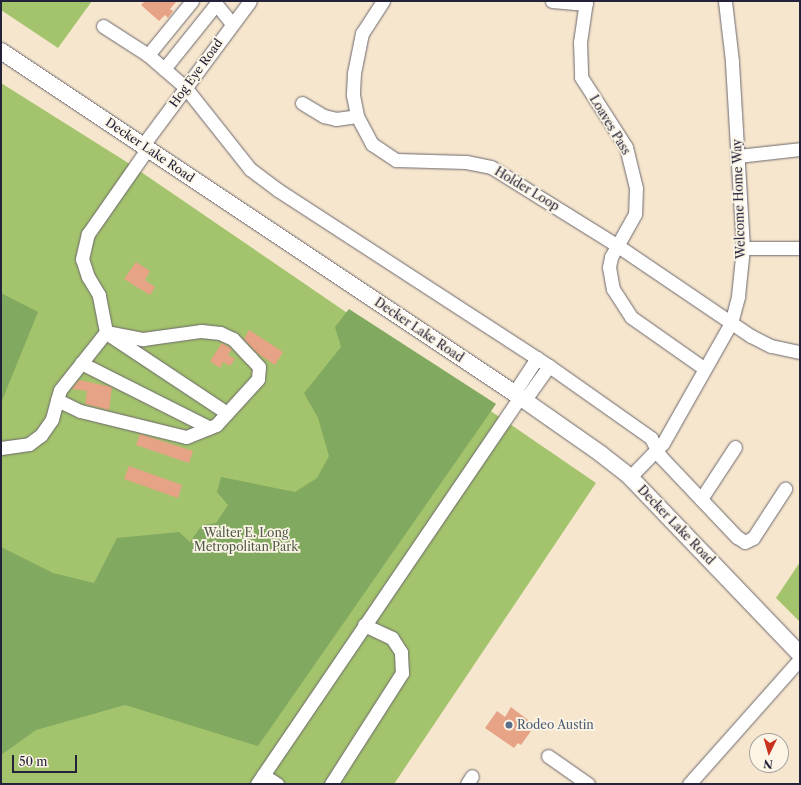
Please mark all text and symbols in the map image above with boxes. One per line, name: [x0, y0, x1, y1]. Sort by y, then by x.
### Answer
street label: Hog Eye Road: [166, 36, 226, 110]
street label: Loaves Pass: [587, 93, 633, 157]
street label: Decker Lake Road: [103, 115, 197, 185]
street label: Welcome Home Way: [730, 139, 748, 259]
street label: Holder Loop: [492, 164, 562, 214]
street label: Decker Lake Road: [372, 295, 466, 365]
street label: Decker Lake Road: [635, 482, 717, 568]
park label: Walter E. Long Metropolitan Park: [194, 526, 298, 554]
place label: Rodeo Austin: [517, 718, 594, 732]
marker: Rodeo Austin: [504, 720, 514, 730]
north arrow: [749, 733, 789, 773]
scale bar: [14, 747, 79, 773]
text: 50 m: [19, 754, 48, 769]
text: N: [763, 757, 773, 771]

